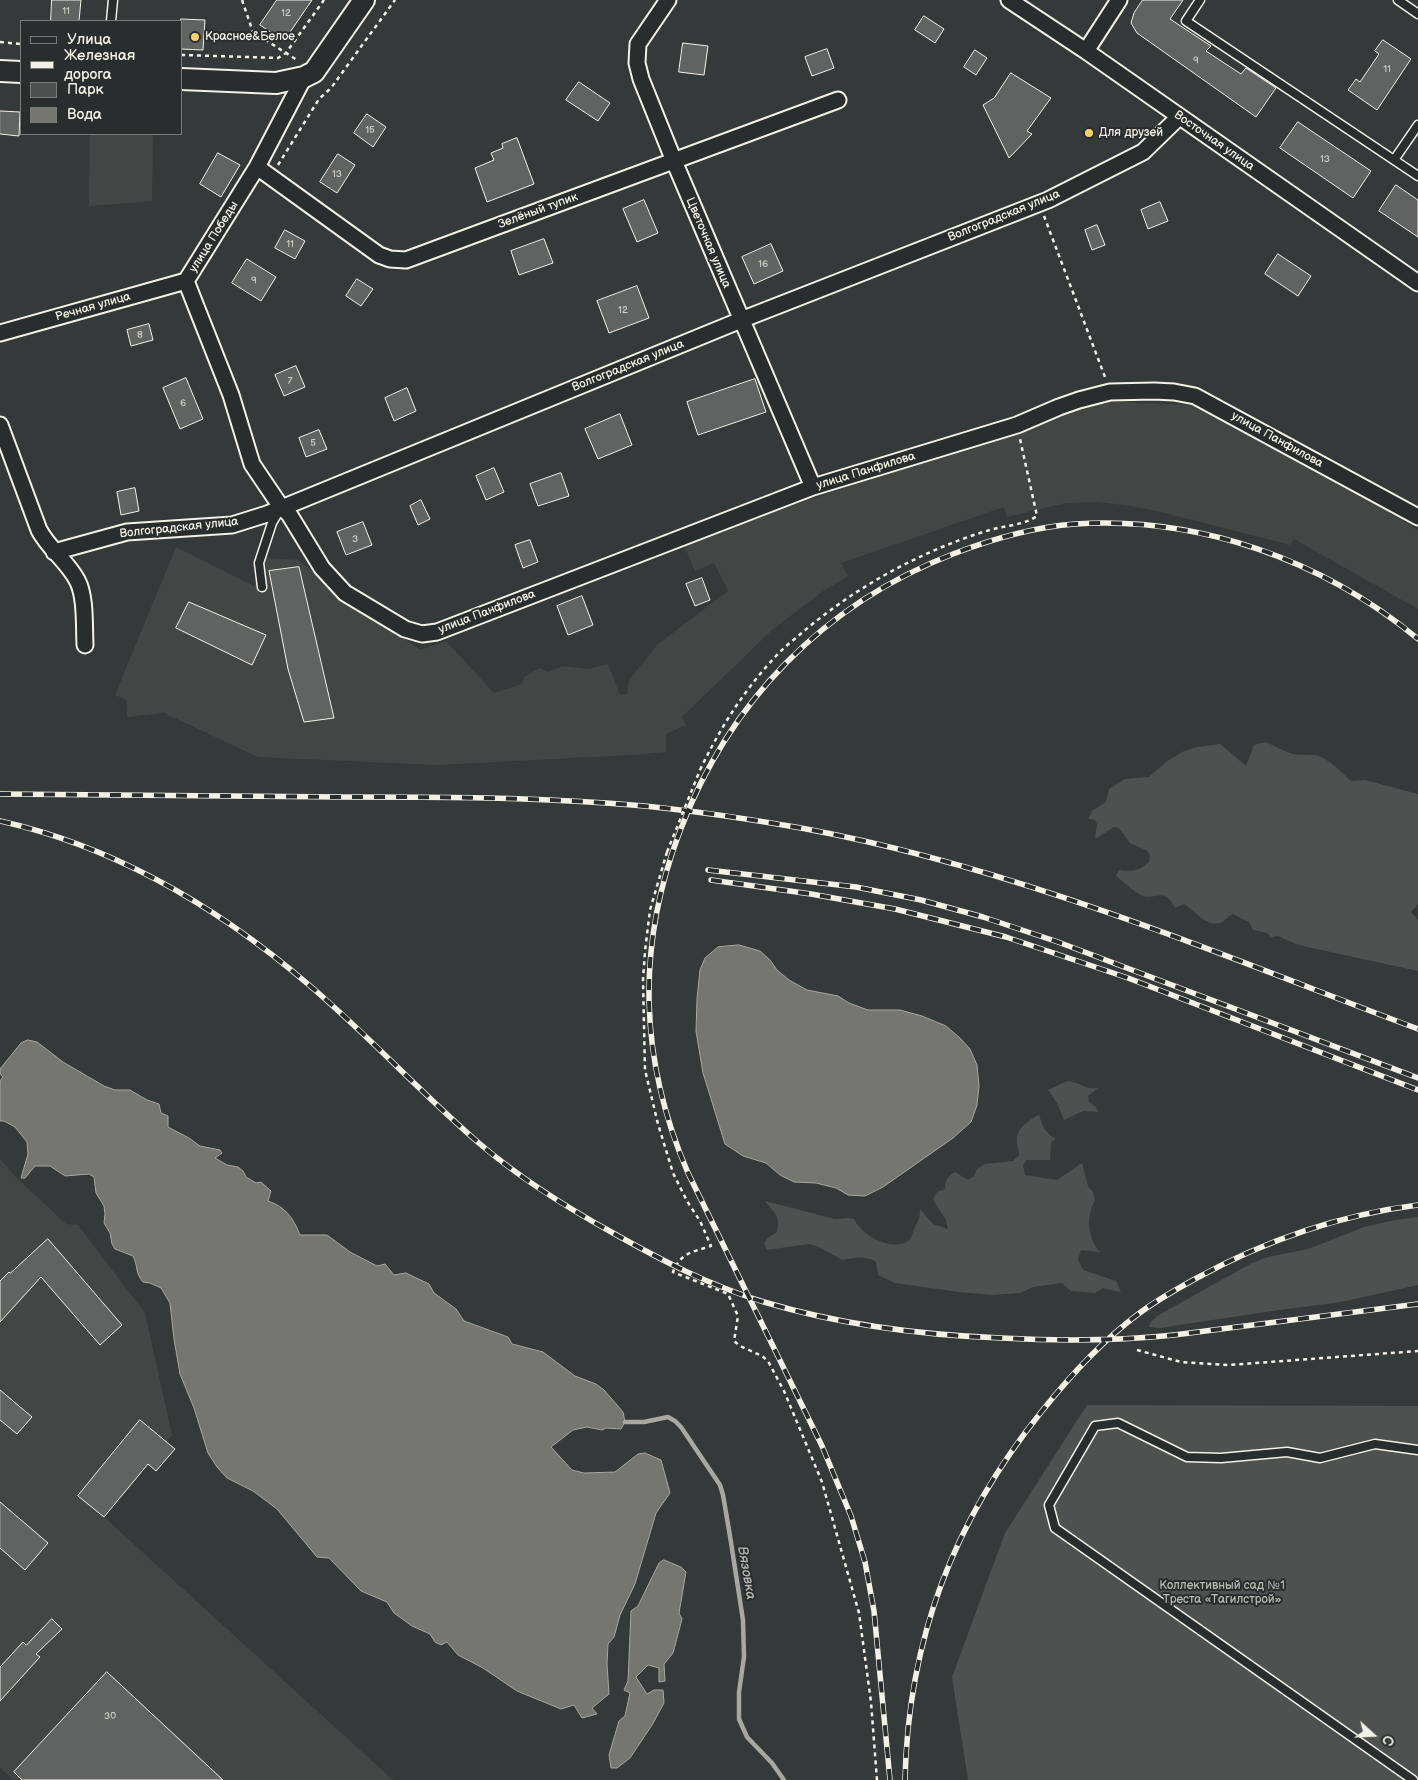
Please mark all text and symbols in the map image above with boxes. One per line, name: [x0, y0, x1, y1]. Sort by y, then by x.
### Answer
house number: 11: [62, 5, 70, 17]
house number: 12: [281, 7, 291, 19]
legend: [20, 20, 182, 135]
text: Улица: [67, 30, 111, 49]
place label: Красное&Белое: [205, 30, 295, 44]
marker: Красное&Белое: [189, 31, 201, 43]
text: Железная дорога: [64, 46, 135, 84]
house number: 9: [1193, 54, 1199, 66]
house number: 11: [1383, 63, 1391, 75]
text: Парк: [67, 80, 104, 99]
text: Вода: [67, 105, 102, 124]
street label: Восточная улица: [1171, 108, 1257, 174]
house number: 15: [365, 124, 375, 136]
place label: Для друзей: [1099, 126, 1163, 140]
marker: Для друзей: [1083, 127, 1095, 139]
house number: 13: [1320, 153, 1330, 165]
house number: 13: [332, 168, 342, 180]
street label: Волгоградская улица: [946, 187, 1062, 245]
street label: Зелёный тупик: [496, 190, 580, 232]
street label: Цветочная улица: [682, 196, 734, 290]
street label: улица Победы: [186, 199, 242, 275]
house number: 11: [286, 238, 294, 250]
house number: 16: [758, 258, 768, 270]
house number: 9: [251, 274, 257, 286]
street label: Речная улица: [54, 289, 132, 325]
house number: 12: [618, 304, 628, 316]
house number: 8: [137, 329, 143, 341]
street label: Волгоградская улица: [570, 337, 686, 395]
house number: 7: [288, 375, 292, 387]
house number: 6: [180, 397, 186, 409]
street label: улица Панфилова: [1229, 409, 1325, 471]
house number: 5: [310, 437, 316, 449]
street label: улица Панфилова: [815, 449, 917, 493]
street label: Волгоградская улица: [119, 515, 239, 541]
house number: 3: [352, 533, 358, 545]
street label: улица Панфилова: [437, 587, 537, 637]
water label: Вязовка: [733, 1545, 759, 1601]
park label: Коллективный сад №1 Треста «Тагилстрой»: [1159, 1579, 1285, 1607]
house number: 30: [104, 1710, 116, 1722]
north arrow: [1348, 1710, 1398, 1760]
text: С: [1378, 1733, 1397, 1748]

